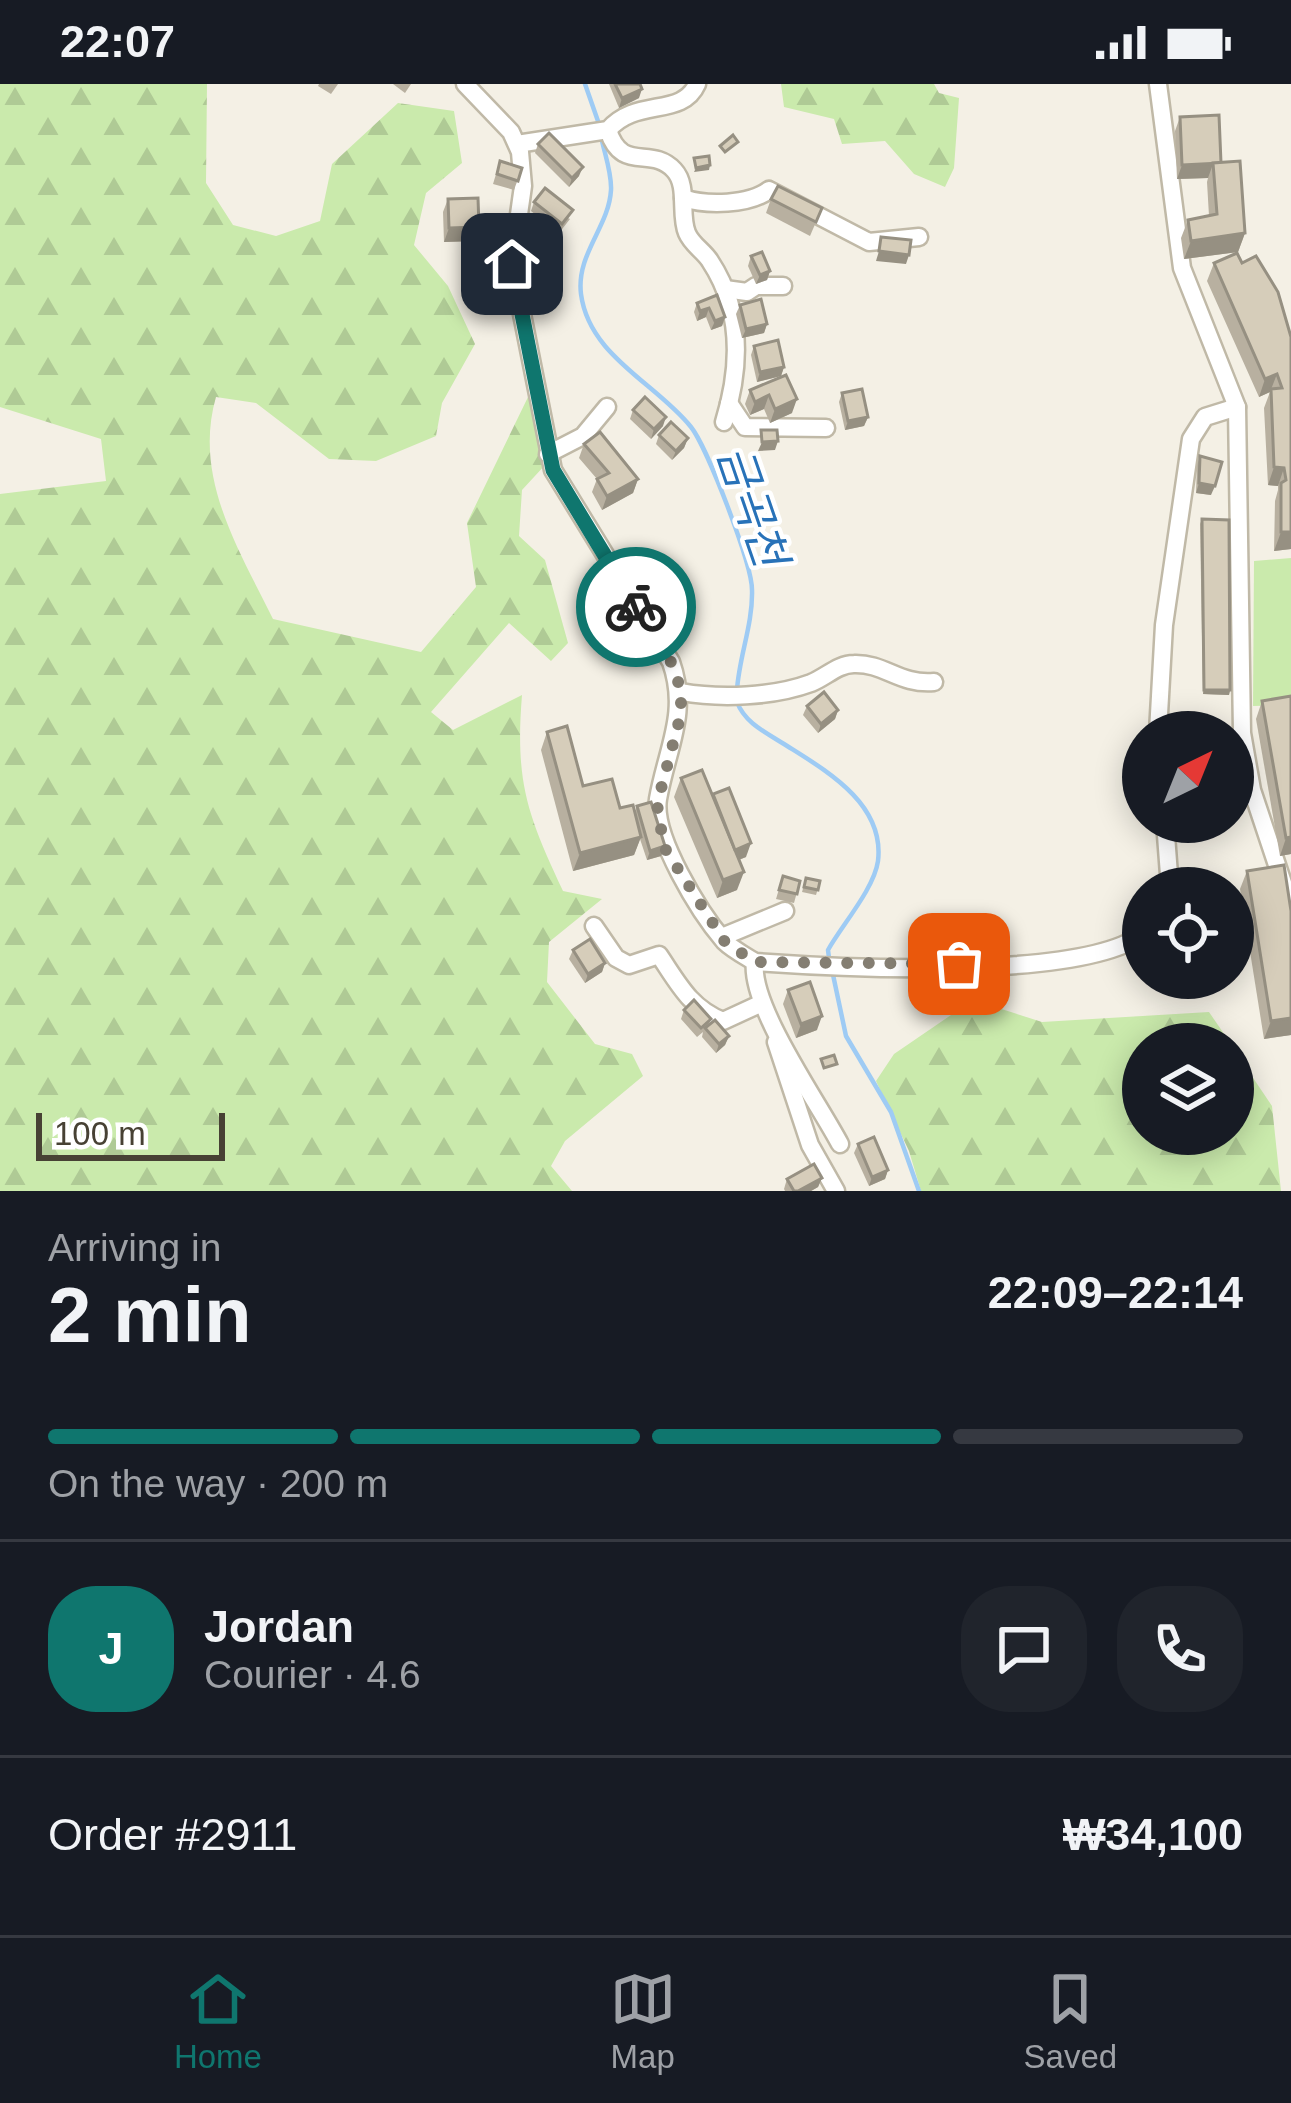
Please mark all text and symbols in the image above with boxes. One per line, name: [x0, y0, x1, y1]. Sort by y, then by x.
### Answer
text: 22:07: [60, 16, 175, 67]
pin: [461, 213, 563, 315]
icon: home: [479, 231, 545, 297]
water label: 금곡천: [708, 439, 798, 577]
courier: [576, 547, 696, 667]
icon: bike: [603, 574, 669, 640]
north arrow: [1122, 711, 1254, 843]
map controls: [1122, 711, 1254, 1155]
button: locate: [1122, 867, 1254, 999]
pin: [908, 913, 1010, 1015]
icon: bag: [926, 931, 992, 997]
button: layers: [1122, 1023, 1254, 1155]
scale bar: [36, 1107, 225, 1160]
text: 100 m: [54, 1115, 146, 1152]
text: Arriving in: [48, 1226, 221, 1269]
text: 22:09–22:14: [988, 1267, 1243, 1318]
text: 2 min: [48, 1271, 252, 1359]
text: On the way · 200 m: [48, 1462, 388, 1505]
button: chat: [961, 1586, 1087, 1712]
button: phone: [1117, 1586, 1243, 1712]
text: Jordan: [204, 1601, 354, 1652]
text: J: [98, 1623, 124, 1674]
text: Courier · 4.6: [204, 1653, 421, 1696]
text: Order #2911: [48, 1809, 297, 1860]
text: ₩34,100: [1063, 1809, 1243, 1860]
tab: Home: [174, 1966, 262, 2076]
tab: Map: [610, 1966, 676, 2076]
tab: Saved: [1024, 1966, 1117, 2076]

